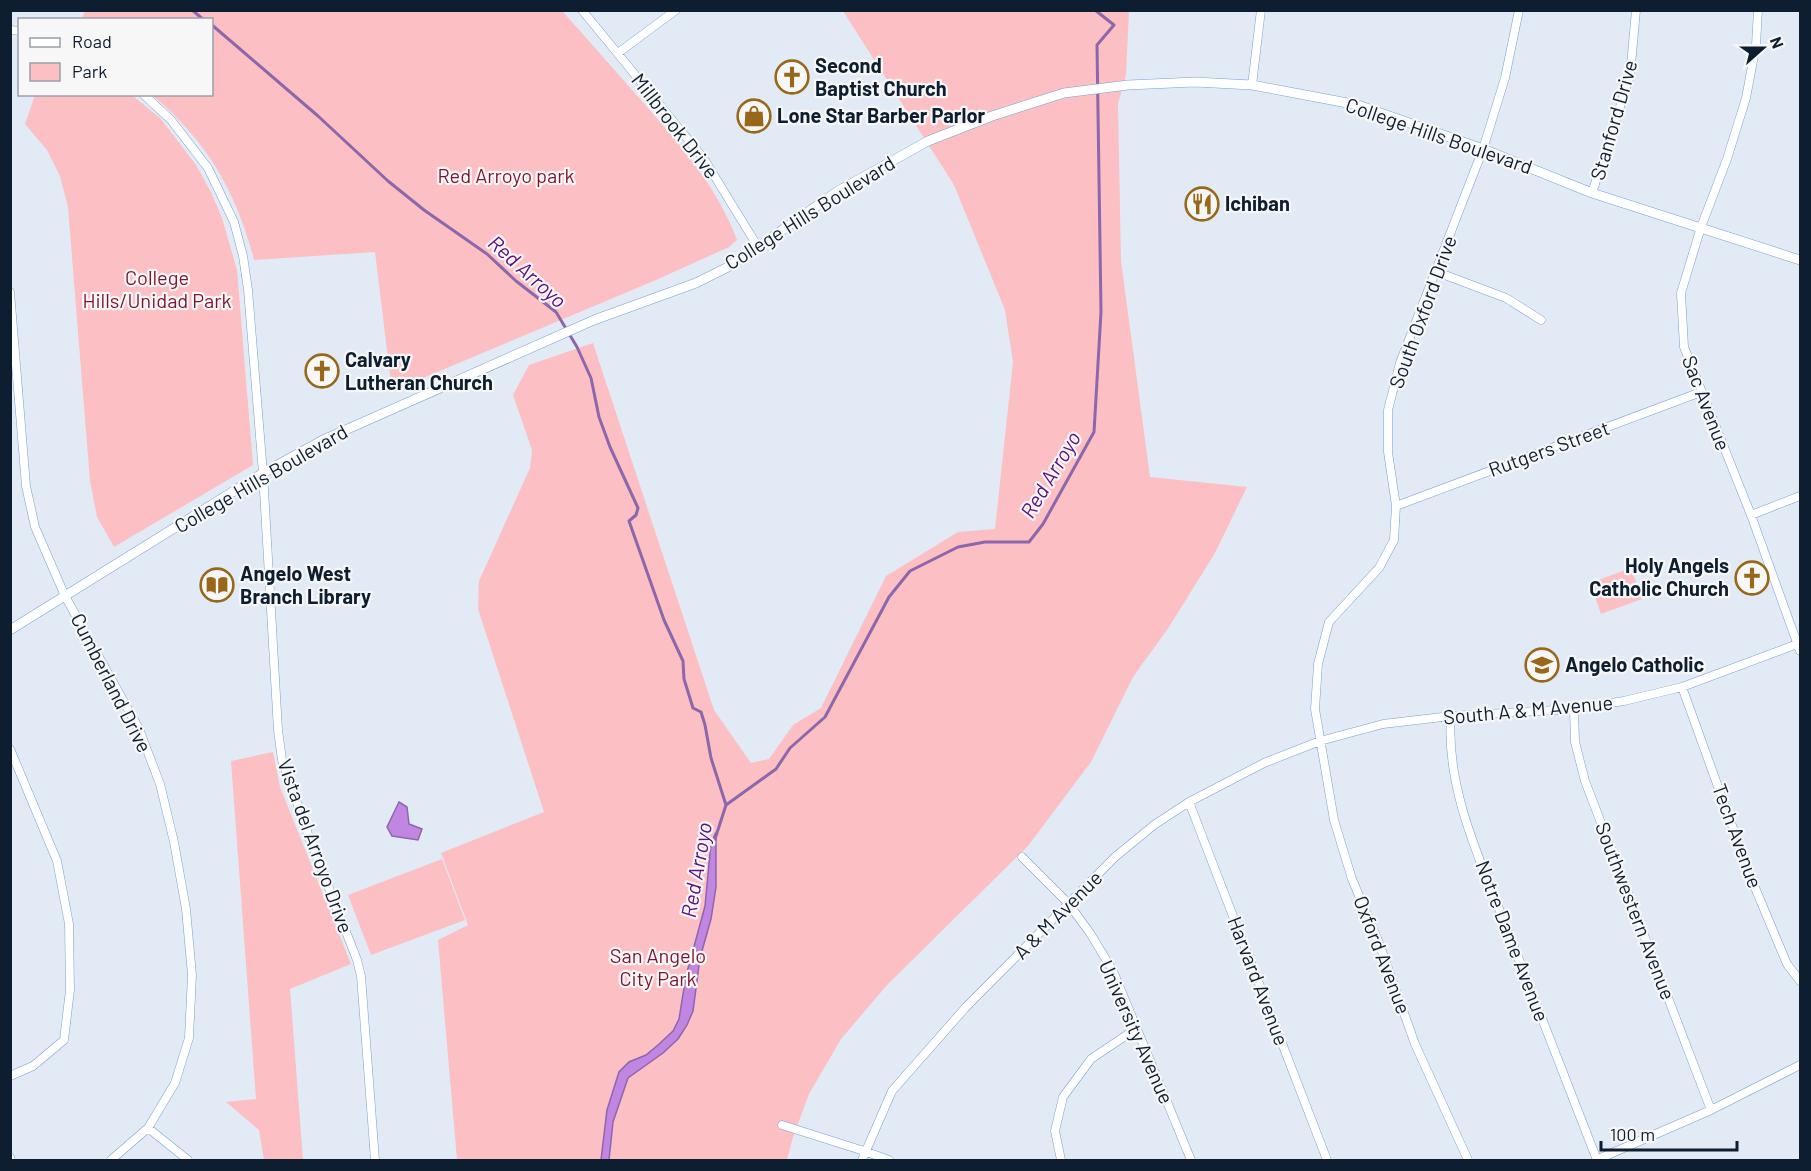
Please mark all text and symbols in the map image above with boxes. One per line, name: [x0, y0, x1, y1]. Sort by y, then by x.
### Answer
legend: [18, 18, 213, 96]
north arrow: [1733, 18, 1793, 78]
text: Road: [72, 30, 112, 52]
text: N: [1767, 34, 1788, 51]
place label: Second Baptist Church: [815, 53, 947, 100]
street label: Stanford Drive: [1584, 57, 1642, 182]
church icon: Second Baptist Church: [774, 59, 810, 95]
text: Park: [72, 60, 107, 82]
street label: Millbrook Drive: [627, 68, 724, 183]
street label: College Hills Boulevard: [1343, 92, 1536, 178]
shop icon: Lone Star Barber Parlor: [736, 98, 772, 134]
place label: Lone Star Barber Parlor: [777, 103, 986, 127]
street label: College Hills Boulevard: [720, 150, 899, 274]
park label: Red Arroyo park: [437, 163, 575, 187]
restaurant icon: Ichiban: [1184, 186, 1220, 222]
place label: Ichiban: [1225, 191, 1290, 215]
water label: Red Arroyo: [484, 229, 572, 312]
street label: South Oxford Drive: [1383, 232, 1461, 391]
park label: College Hills/Unidad Park: [82, 265, 232, 312]
place label: Calvary Lutheran Church: [345, 347, 493, 394]
street label: Sac Avenue: [1678, 352, 1736, 454]
church icon: Calvary Lutheran Church: [304, 353, 340, 389]
street label: Rutgers Street: [1485, 415, 1612, 481]
street label: College Hills Boulevard: [170, 419, 351, 538]
water label: Red Arroyo: [1014, 426, 1085, 522]
place label: Holy Angels Catholic Church: [1589, 553, 1729, 600]
church icon: Holy Angels Catholic Church: [1734, 560, 1770, 596]
place label: Angelo West Branch Library: [240, 561, 371, 608]
library icon: Angelo West Branch Library: [199, 567, 235, 603]
street label: Cumberland Drive: [66, 609, 157, 756]
school or university icon: Angelo Catholic: [1524, 647, 1560, 683]
place label: Angelo Catholic: [1565, 652, 1704, 676]
street label: South A & M Avenue: [1442, 690, 1614, 728]
street label: Vista del Arroyo Drive: [273, 755, 359, 936]
street label: Tech Avenue: [1708, 780, 1768, 891]
street label: Southwestern Avenue: [1591, 818, 1681, 1003]
water label: Red Arroyo: [675, 820, 716, 919]
street label: Notre Dame Avenue: [1471, 857, 1555, 1025]
street label: A & M Avenue: [1008, 865, 1106, 963]
street label: Oxford Avenue: [1349, 892, 1416, 1017]
street label: Harvard Avenue: [1223, 913, 1295, 1049]
park label: San Angelo City Park: [610, 943, 706, 990]
street label: University Avenue: [1094, 956, 1179, 1107]
scale bar: [1601, 1114, 1738, 1152]
text: 100 m: [1610, 1123, 1655, 1145]

